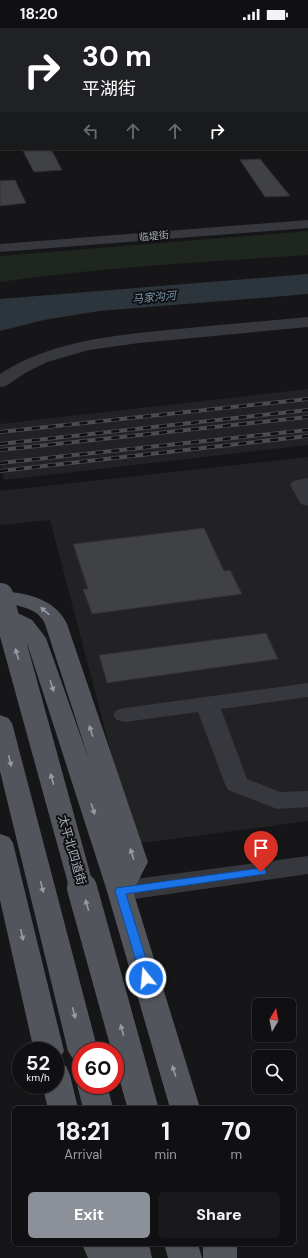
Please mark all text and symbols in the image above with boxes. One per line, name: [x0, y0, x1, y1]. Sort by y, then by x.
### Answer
text: 18:20: [20, 4, 58, 24]
text: 30 m: [82, 38, 152, 75]
icon: right: [16, 44, 68, 96]
text: 平湖街: [82, 77, 136, 101]
icon: left: [80, 120, 102, 142]
icon: ahead: [122, 120, 144, 142]
icon: ahead: [164, 120, 186, 142]
icon: right: [206, 120, 228, 142]
street label: 临堤街: [138, 228, 170, 244]
water label: 马家沟河: [131, 288, 179, 306]
one-way arrow: [40, 606, 50, 615]
one-way arrow: [14, 648, 20, 660]
one-way arrow: [49, 680, 55, 692]
one-way arrow: [88, 725, 94, 737]
one-way arrow: [7, 755, 13, 767]
one-way arrow: [49, 773, 55, 785]
one-way arrow: [90, 803, 96, 815]
street label: 太平北四道街: [54, 813, 90, 887]
pin: [244, 831, 278, 872]
icon: arrive: [250, 837, 272, 859]
one-way arrow: [129, 848, 135, 860]
one-way arrow: [39, 881, 45, 893]
one-way arrow: [84, 898, 90, 910]
one-way arrow: [19, 929, 25, 941]
position arrow: [125, 957, 167, 999]
north arrow: [252, 998, 296, 1042]
map controls: [252, 998, 296, 1094]
one-way arrow: [71, 1007, 77, 1019]
one-way arrow: [118, 1024, 124, 1036]
speed limit sign: 60: [72, 1042, 124, 1094]
text: 52: [26, 1050, 50, 1076]
button: search: [252, 1050, 296, 1094]
one-way arrow: [171, 1064, 177, 1076]
text: km/h: [26, 1071, 50, 1084]
text: 18:21: [57, 1116, 110, 1147]
text: 1: [161, 1116, 170, 1147]
text: 70: [222, 1116, 251, 1147]
text: Arrival: [64, 1146, 102, 1163]
text: min: [155, 1146, 177, 1163]
text: m: [231, 1146, 242, 1163]
button: Exit: [28, 1192, 150, 1238]
button: Share: [158, 1192, 280, 1238]

